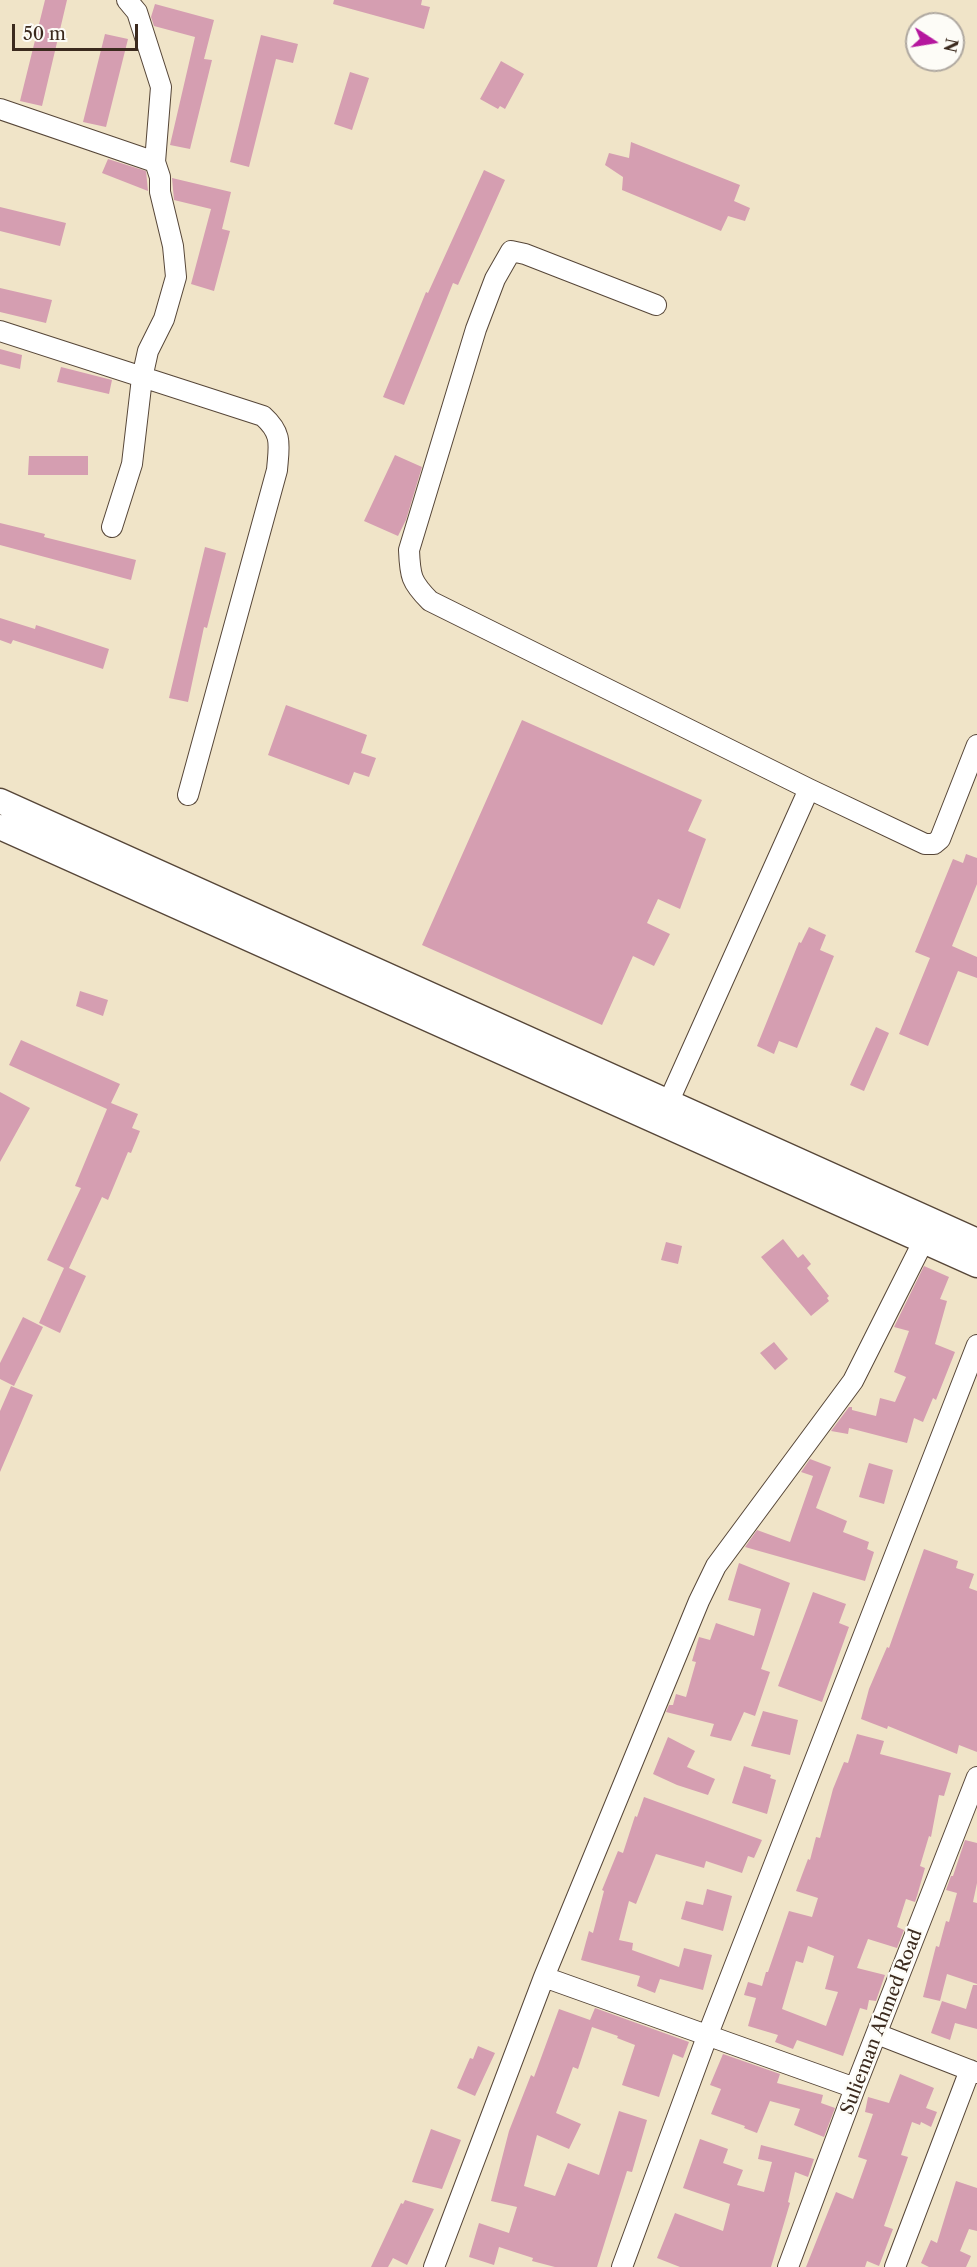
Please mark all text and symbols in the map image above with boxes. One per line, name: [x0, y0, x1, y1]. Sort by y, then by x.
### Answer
scale bar: [15, 12, 141, 50]
north arrow: [905, 12, 965, 72]
text: 50 m: [23, 23, 66, 45]
text: N: [939, 36, 962, 54]
street label: Sulieman Ahmed Road: [837, 1926, 927, 2118]

